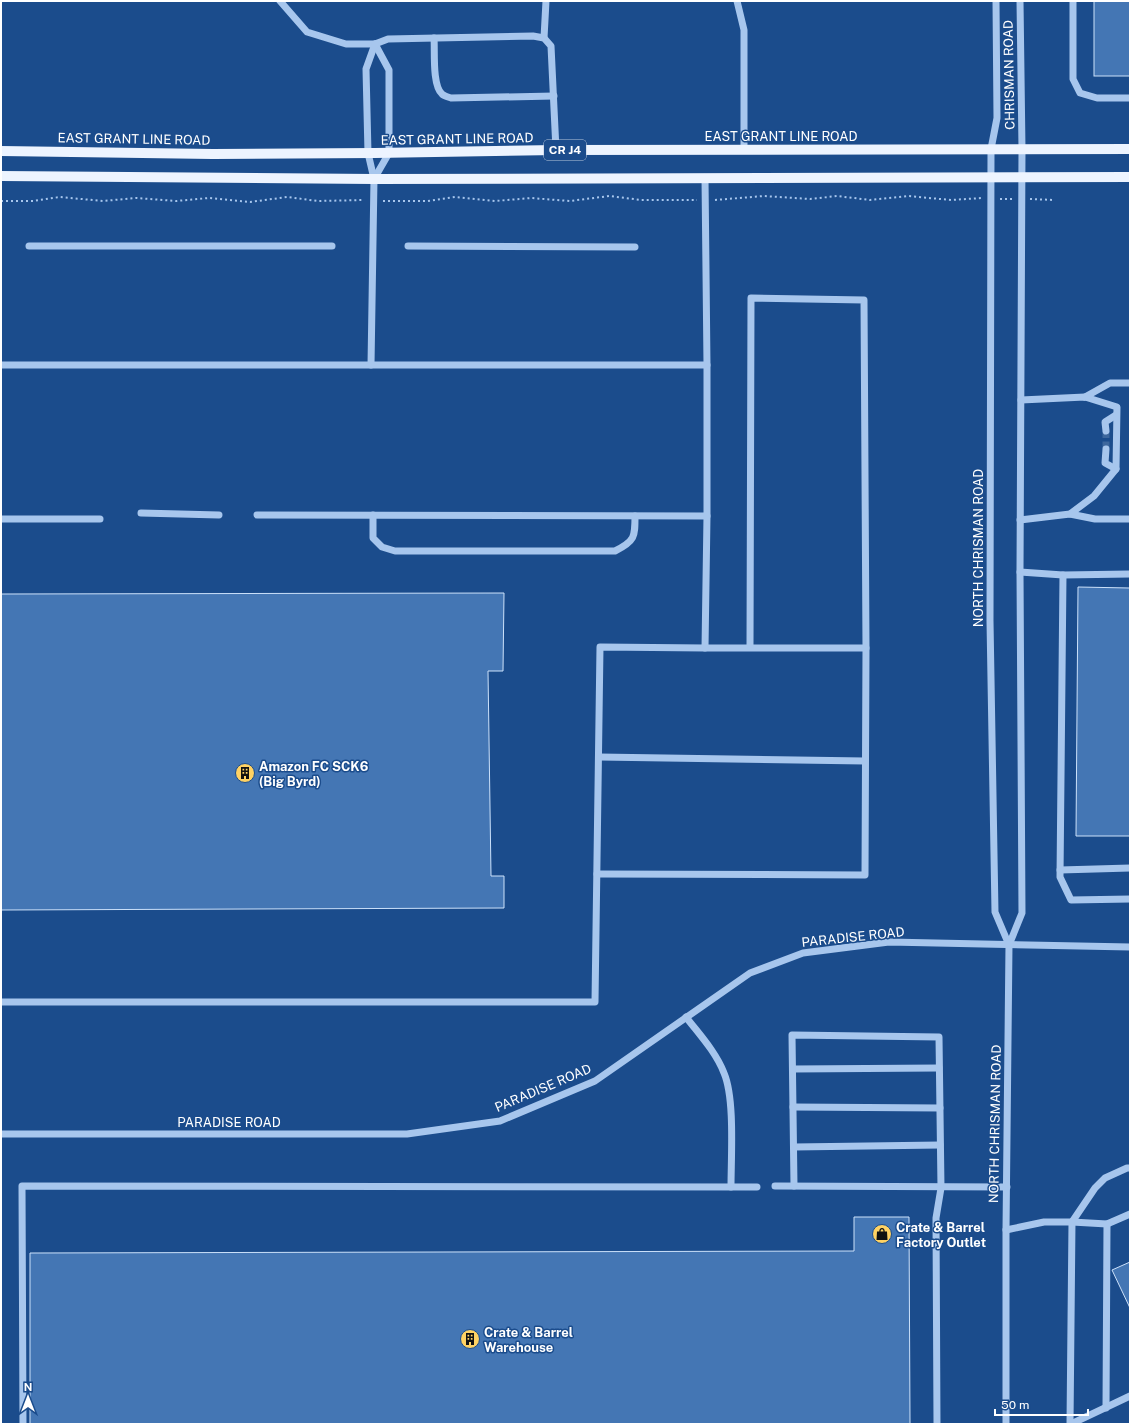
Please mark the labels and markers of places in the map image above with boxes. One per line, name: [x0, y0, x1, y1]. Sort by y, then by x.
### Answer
place label: Amazon FC SCK6 (Big Byrd): [259, 759, 369, 789]
building icon: Amazon FC SCK6 (Big Byrd): [234, 762, 256, 784]
place label: Crate & Barrel Factory Outlet: [896, 1220, 986, 1250]
shop icon: Crate & Barrel Factory Outlet: [871, 1223, 893, 1245]
place label: Crate & Barrel Warehouse: [484, 1325, 573, 1355]
building icon: Crate & Barrel Warehouse: [459, 1328, 481, 1350]

